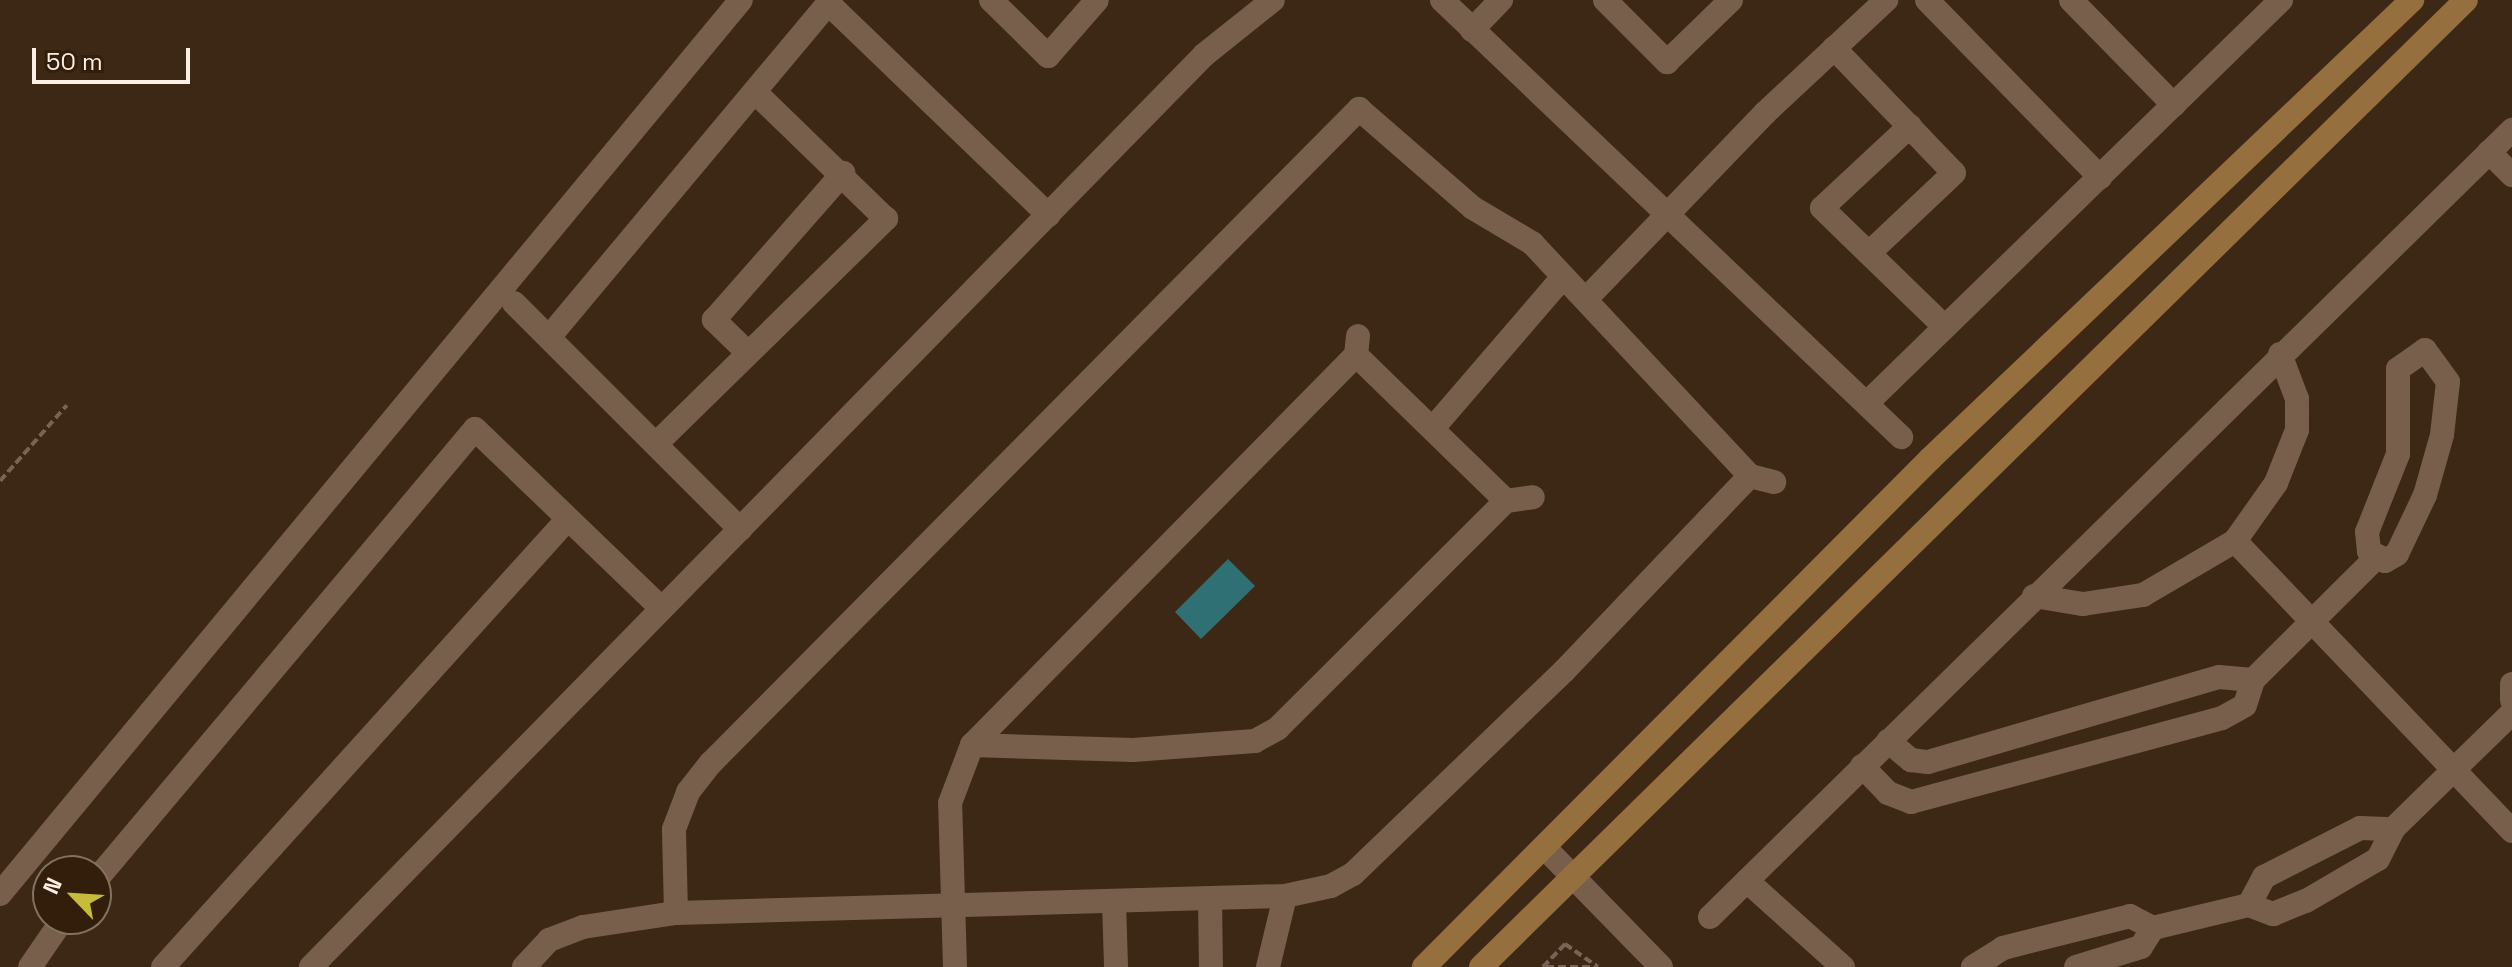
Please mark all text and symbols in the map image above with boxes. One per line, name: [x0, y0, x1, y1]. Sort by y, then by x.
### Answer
scale bar: [36, 32, 194, 82]
text: 50 m: [46, 46, 103, 77]
north arrow: [32, 855, 112, 935]
text: N: [36, 873, 68, 898]

